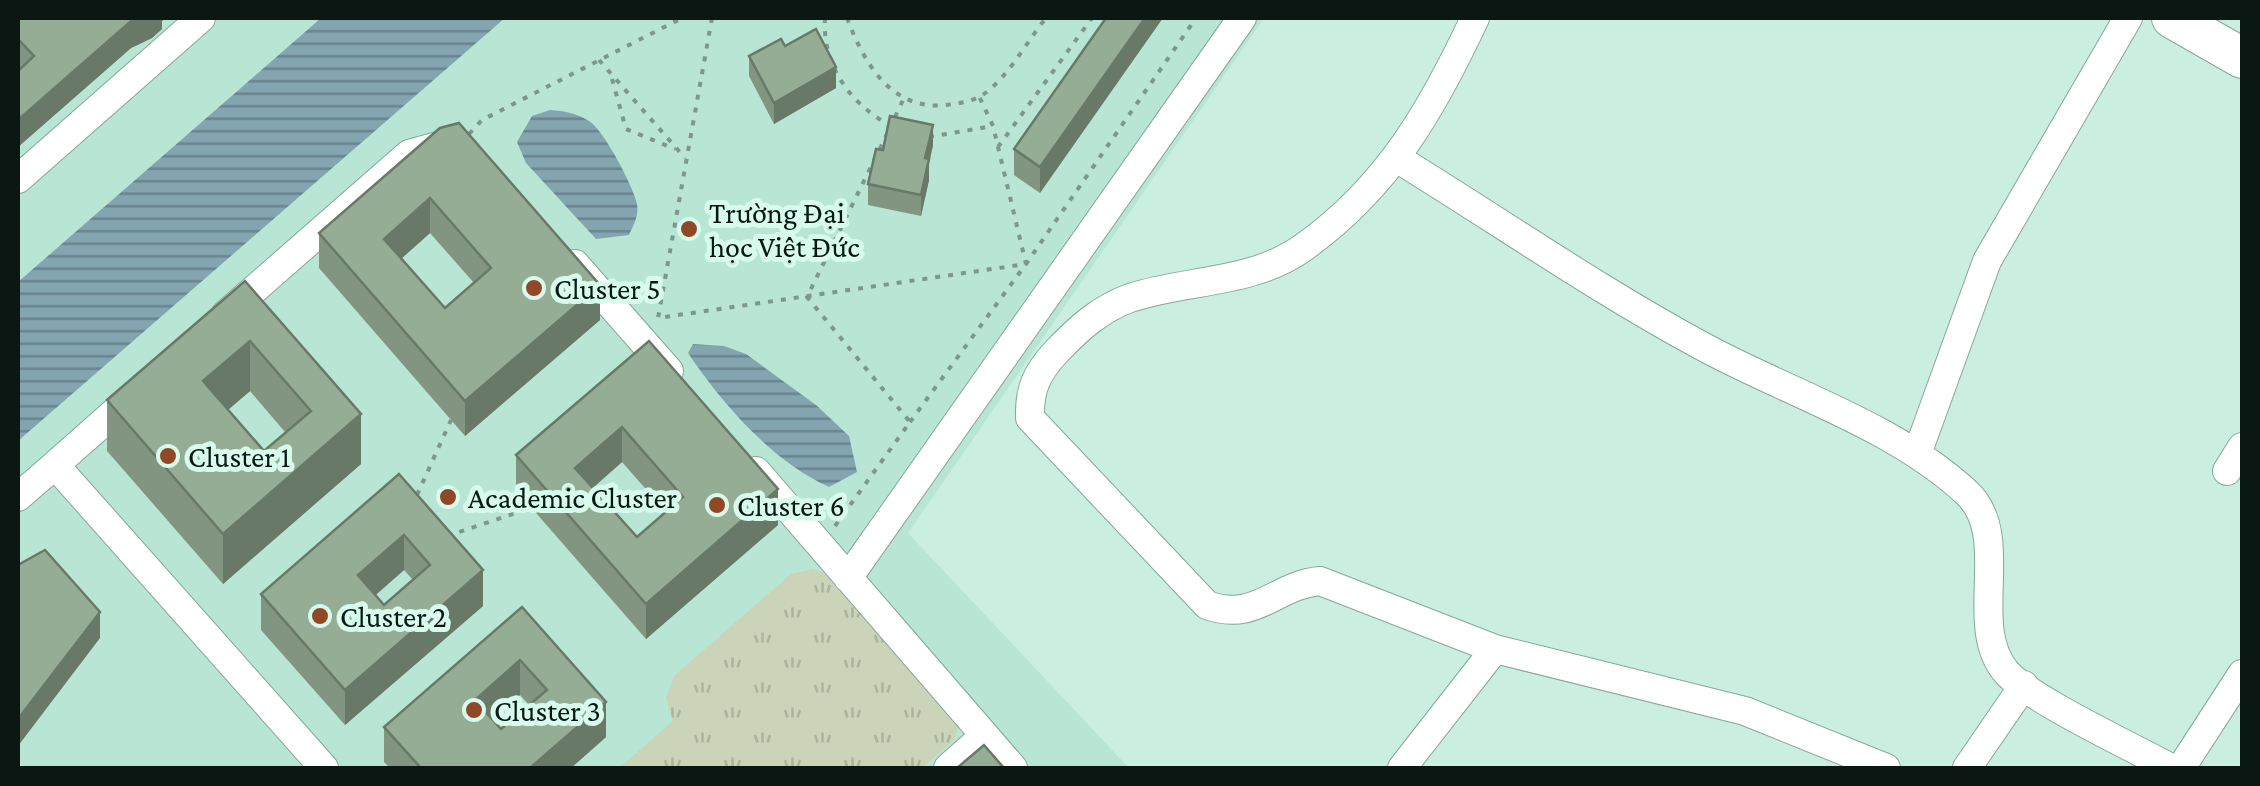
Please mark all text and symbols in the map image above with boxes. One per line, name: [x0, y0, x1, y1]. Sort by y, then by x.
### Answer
place label: Trường Đại học Việt Đức: [709, 196, 860, 263]
marker: Trường Đại học Việt Đức: [678, 218, 700, 240]
place label: Cluster 5: [554, 272, 661, 305]
marker: Cluster 5: [523, 277, 545, 299]
place label: Cluster 1: [188, 440, 290, 473]
marker: Cluster 1: [157, 445, 179, 467]
place label: Academic Cluster: [468, 481, 678, 514]
marker: Academic Cluster: [437, 486, 459, 508]
place label: Cluster 6: [737, 489, 845, 522]
marker: Cluster 6: [706, 494, 728, 516]
place label: Cluster 2: [340, 600, 447, 633]
marker: Cluster 2: [309, 605, 331, 627]
place label: Cluster 3: [494, 694, 601, 727]
marker: Cluster 3: [463, 699, 485, 721]

